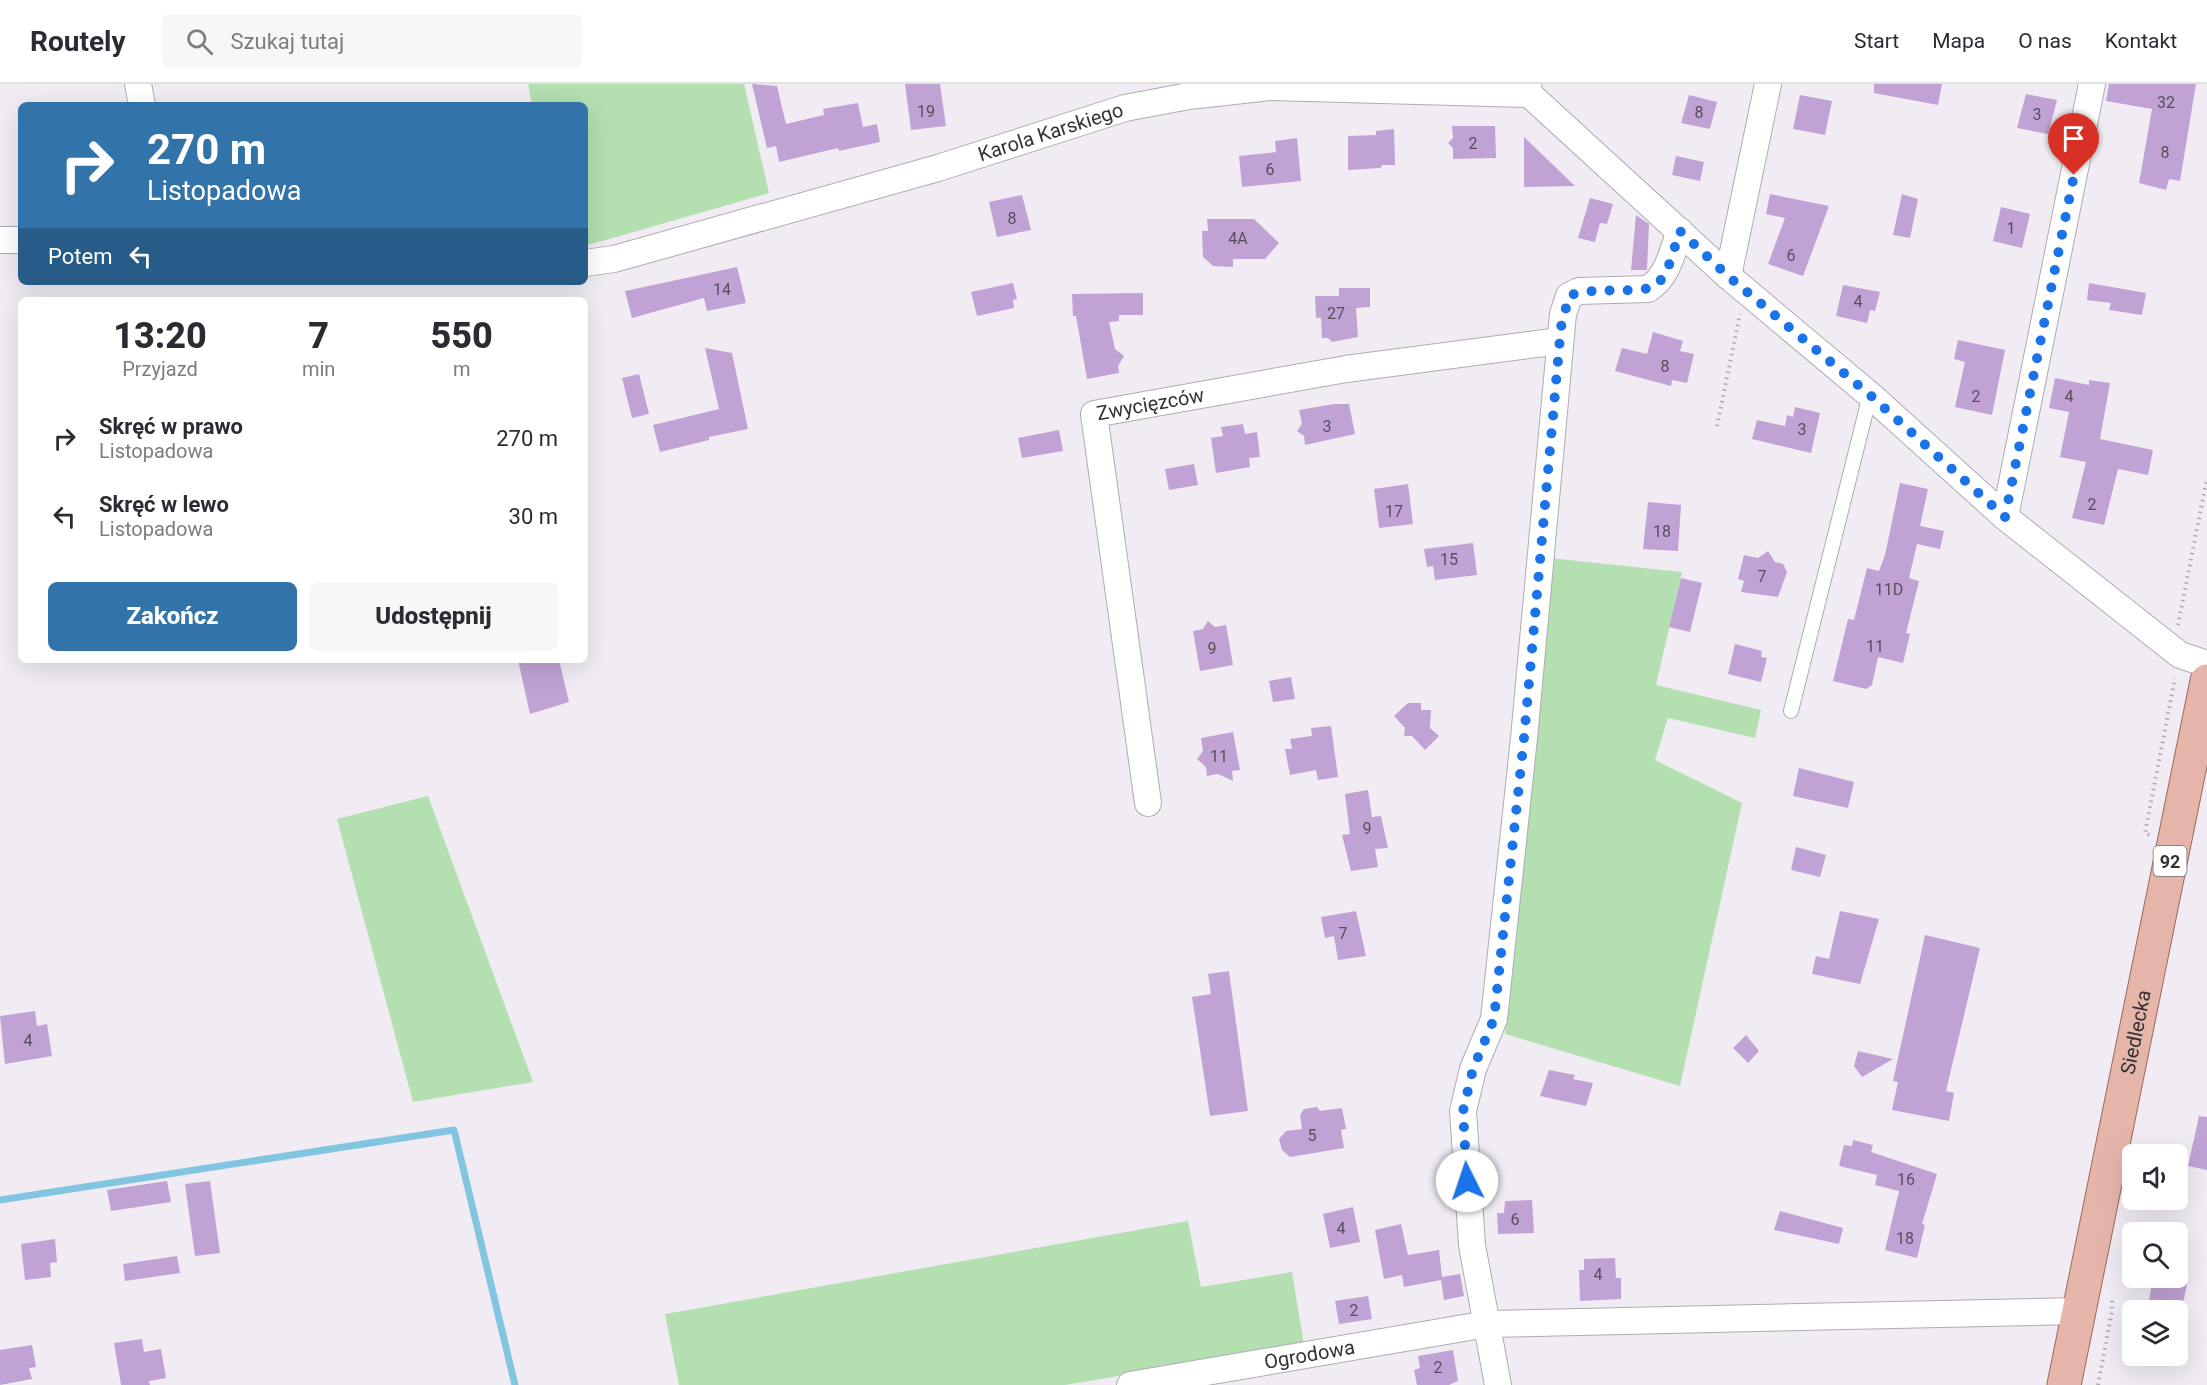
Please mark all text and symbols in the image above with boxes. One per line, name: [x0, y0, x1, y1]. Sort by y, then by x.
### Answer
search box: [162, 14, 582, 68]
text: Routely: [30, 25, 126, 58]
icon: search: [183, 25, 216, 58]
text: Szukaj tutaj: [231, 29, 344, 54]
text: Start: [1854, 29, 1899, 53]
text: Mapa: [1932, 29, 1985, 53]
text: O nas: [2018, 29, 2072, 53]
text: Kontakt: [2105, 29, 2177, 53]
house number: 32: [2157, 93, 2175, 112]
street label: Karola Karskiego: [975, 97, 1126, 166]
house number: 19: [917, 102, 935, 121]
house number: 8: [1695, 103, 1704, 122]
house number: 3: [2033, 105, 2042, 124]
pin: [2048, 113, 2099, 175]
icon: arrive: [2057, 122, 2090, 155]
text: 270 m: [147, 125, 266, 174]
icon: right: [48, 126, 126, 204]
house number: 2: [1469, 134, 1478, 153]
house number: 8: [2161, 143, 2170, 162]
house number: 6: [1266, 160, 1275, 179]
text: Listopadowa: [147, 175, 301, 207]
house number: 8: [1008, 209, 1017, 228]
house number: 1: [2007, 219, 2016, 238]
house number: 4A: [1228, 229, 1248, 248]
icon: left: [124, 240, 157, 273]
text: Potem: [48, 244, 112, 269]
house number: 6: [1787, 246, 1796, 265]
house number: 14: [713, 280, 731, 299]
house number: 4: [1854, 292, 1863, 311]
house number: 27: [1327, 304, 1345, 323]
text: 13:20: [113, 315, 207, 357]
text: 7: [308, 315, 329, 357]
text: 550: [431, 315, 493, 357]
text: Przyjazd: [122, 357, 198, 381]
text: min: [302, 357, 335, 381]
text: m: [453, 357, 470, 381]
house number: 8: [1661, 357, 1670, 376]
street label: Zwycięzców: [1095, 383, 1206, 425]
house number: 2: [1972, 387, 1981, 406]
house number: 4: [2065, 387, 2074, 406]
text: Skręć w prawo: [99, 414, 243, 439]
house number: 3: [1323, 417, 1332, 436]
house number: 3: [1798, 420, 1807, 439]
icon: right: [48, 422, 81, 455]
text: 270 m: [496, 426, 558, 451]
text: Listopadowa: [99, 439, 213, 463]
text: Skręć w lewo: [99, 492, 229, 517]
house number: 2: [2088, 495, 2097, 514]
icon: left: [48, 500, 81, 533]
house number: 17: [1385, 502, 1403, 521]
text: 30 m: [509, 504, 558, 529]
text: Listopadowa: [99, 517, 213, 541]
house number: 18: [1653, 522, 1671, 541]
house number: 15: [1440, 550, 1458, 569]
house number: 7: [1758, 567, 1767, 586]
house number: 11D: [1875, 580, 1903, 599]
button: Zakończ: [48, 582, 297, 651]
button: Udostępnij: [309, 582, 558, 651]
house number: 11: [1866, 637, 1884, 656]
house number: 9: [1208, 639, 1217, 658]
house number: 11: [1210, 747, 1228, 766]
house number: 9: [1363, 819, 1372, 838]
road number: 92: [2154, 846, 2186, 876]
house number: 7: [1339, 924, 1348, 943]
street label: Siedlecka: [2115, 988, 2156, 1077]
house number: 4: [24, 1031, 33, 1050]
house number: 5: [1308, 1126, 1317, 1145]
map controls: [2122, 1144, 2188, 1366]
button: sound: [2122, 1144, 2188, 1210]
position arrow: [1435, 1149, 1499, 1213]
house number: 16: [1897, 1170, 1915, 1189]
house number: 6: [1511, 1210, 1520, 1229]
house number: 4: [1337, 1219, 1346, 1238]
button: search: [2122, 1222, 2188, 1288]
house number: 18: [1896, 1229, 1914, 1248]
house number: 4: [1594, 1265, 1603, 1284]
button: layers: [2122, 1300, 2188, 1366]
house number: 2: [1350, 1301, 1359, 1320]
street label: Ogrodowa: [1262, 1335, 1357, 1374]
house number: 2: [1434, 1358, 1443, 1377]

